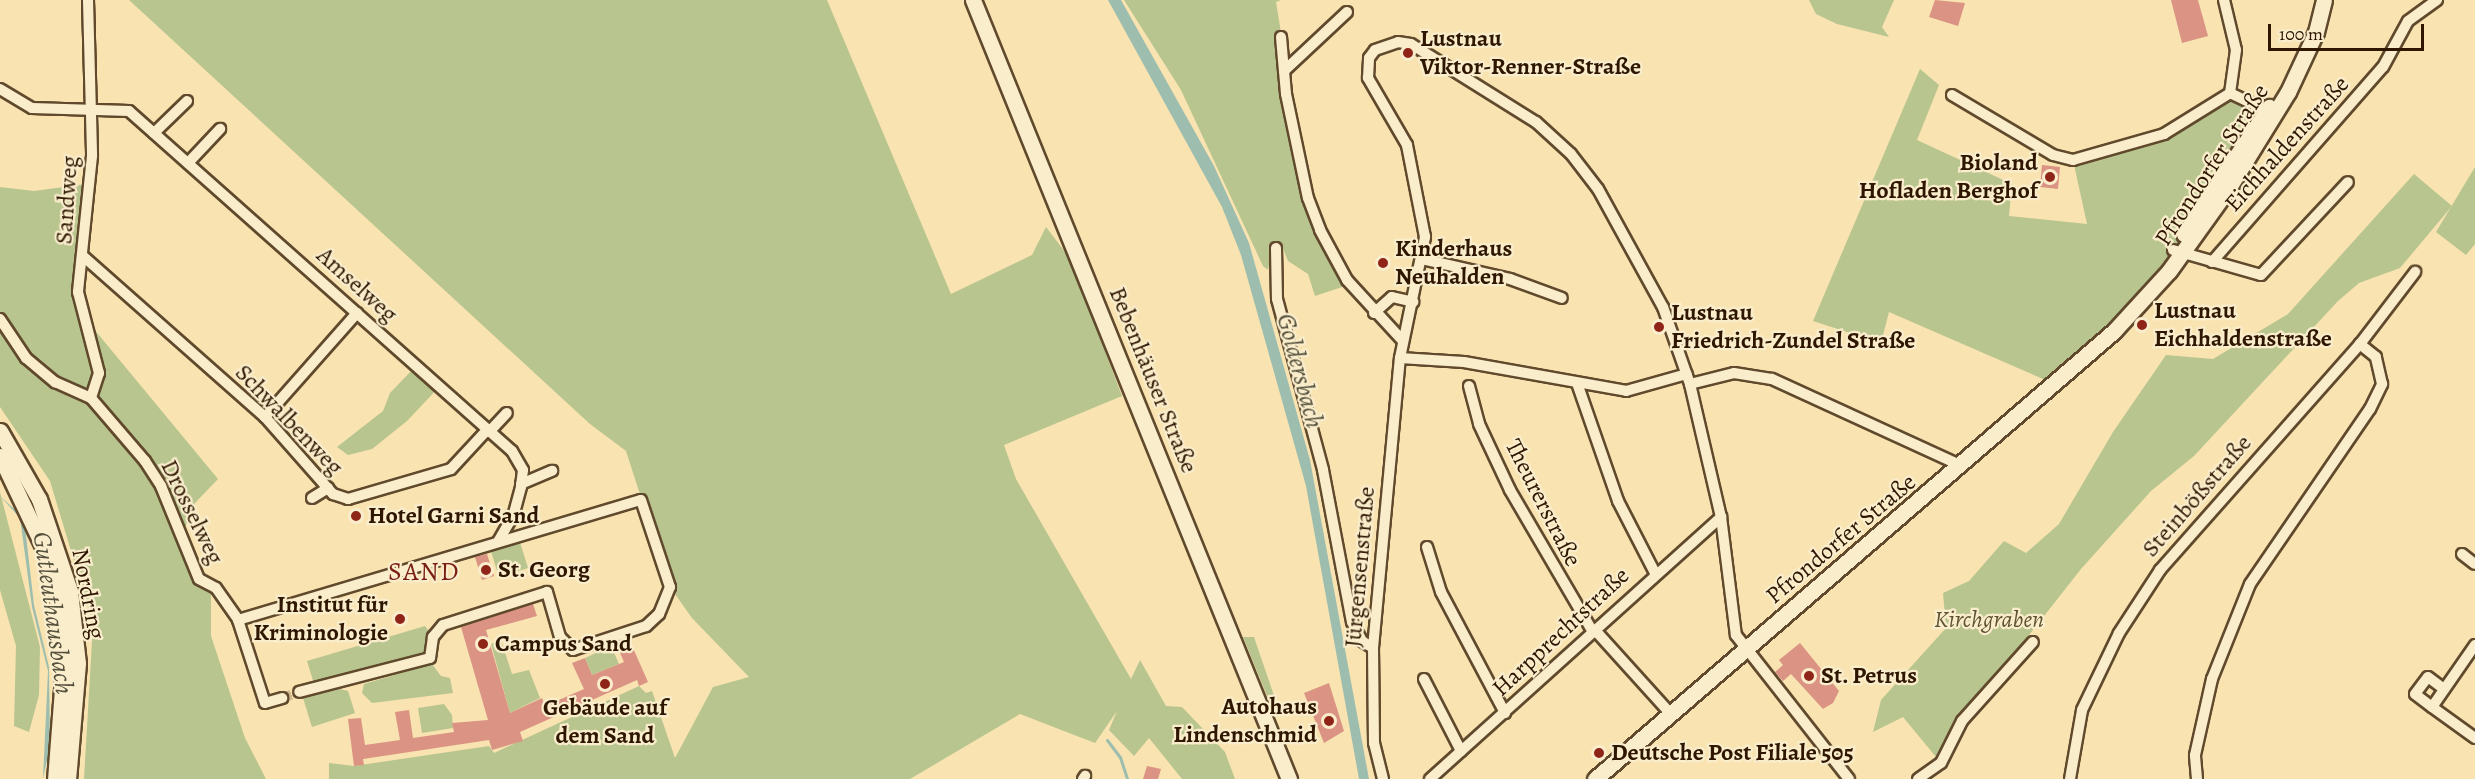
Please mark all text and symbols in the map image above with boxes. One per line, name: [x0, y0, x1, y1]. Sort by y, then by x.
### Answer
scale bar: [2271, 12, 2427, 50]
text: 100 m: [2279, 22, 2323, 46]
place label: Lustnau Viktor-Renner-Straße: [1420, 25, 1641, 81]
marker: Lustnau Viktor-Renner-Straße: [1401, 46, 1415, 60]
street label: Eichhaldenstraße: [2219, 70, 2355, 218]
street label: Pfrondorfer Straße: [2149, 79, 2275, 251]
place label: Bioland Hofladen Berghof: [1859, 149, 2038, 205]
street label: Sandweg: [50, 155, 84, 245]
marker: Bioland Hofladen Berghof: [2043, 170, 2057, 184]
place label: Kinderhaus Neuhalden: [1395, 235, 1512, 291]
street label: Amselweg: [311, 241, 403, 329]
marker: Kinderhaus Neuhalden: [1376, 256, 1390, 270]
street label: Bebenhäuser Straße: [1103, 283, 1203, 477]
place label: Lustnau Eichhaldenstraße: [2154, 297, 2332, 353]
place label: Lustnau Friedrich-Zundel Straße: [1671, 299, 1915, 355]
water label: Goldersbach: [1270, 310, 1330, 432]
marker: Lustnau Eichhaldenstraße: [2135, 318, 2149, 332]
marker: Lustnau Friedrich-Zundel Straße: [1652, 320, 1666, 334]
street label: Schwalbenweg: [229, 359, 349, 481]
street label: Steinbößstraße: [2136, 429, 2258, 563]
street label: Theurerstraße: [1499, 435, 1587, 571]
street label: Drosselweg: [154, 455, 230, 569]
street label: Pfrondorfer Straße: [1760, 468, 1922, 610]
street label: Jürgensenstraße: [1339, 485, 1381, 649]
place label: Hotel Garni Sand: [368, 502, 539, 530]
marker: Hotel Garni Sand: [349, 509, 363, 523]
water label: Gutleuthausbach: [26, 530, 80, 696]
street label: Nordring: [65, 546, 111, 642]
district label: SAND: [388, 556, 460, 588]
place label: St. Georg: [498, 556, 591, 584]
street label: Harpprechtstraße: [1487, 561, 1635, 703]
marker: St. Georg: [479, 563, 493, 577]
place label: Institut für Kriminologie: [253, 591, 388, 647]
park label: Kirchgraben: [1934, 606, 2044, 634]
marker: Institut für Kriminologie: [393, 612, 407, 626]
place label: Campus Sand: [495, 630, 632, 658]
marker: Campus Sand: [476, 637, 490, 651]
place label: St. Petrus: [1821, 662, 1918, 690]
marker: St. Petrus: [1802, 669, 1816, 683]
marker: Gebäude auf dem Sand: [598, 677, 612, 691]
place label: Autohaus Lindenschmid: [1173, 693, 1317, 749]
place label: Gebäude auf dem Sand: [543, 694, 667, 750]
marker: Autohaus Lindenschmid: [1322, 714, 1336, 728]
place label: Deutsche Post Filiale 505: [1611, 739, 1854, 767]
marker: Deutsche Post Filiale 505: [1592, 746, 1606, 760]

